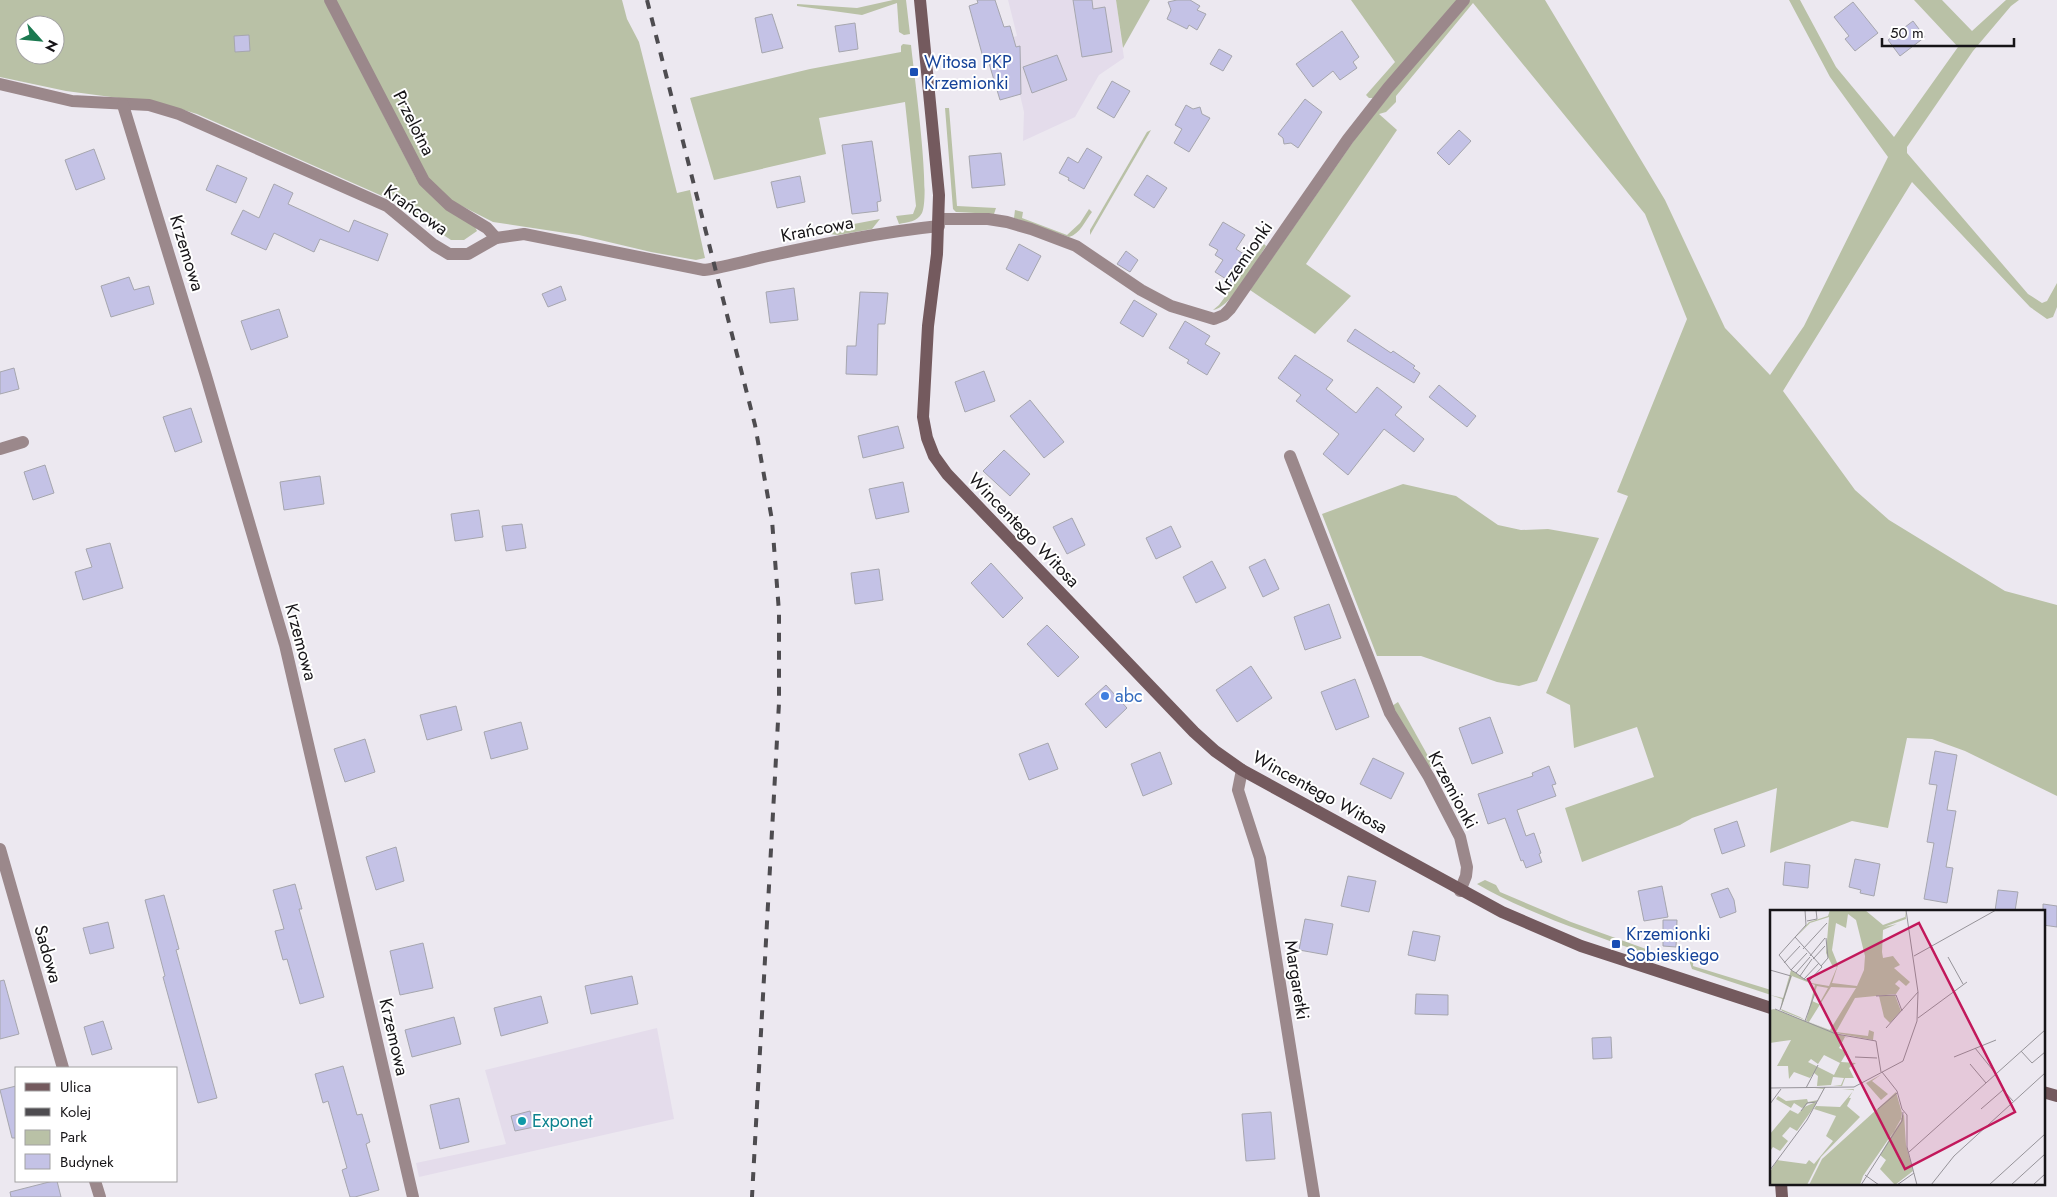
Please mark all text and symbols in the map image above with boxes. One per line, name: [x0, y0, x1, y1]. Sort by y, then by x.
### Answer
north arrow: [15, 15, 65, 65]
scale bar: [1882, 15, 2014, 47]
text: 50 m: [1890, 22, 1924, 44]
text: N: [40, 36, 63, 55]
place label: Witosa PKP Krzemionki: [924, 49, 1012, 96]
marker: Witosa PKP Krzemionki: [908, 66, 920, 78]
street label: Przelotna: [387, 86, 441, 160]
street label: Krańcowa: [378, 178, 454, 242]
street label: Krańcowa: [778, 209, 856, 249]
street label: Krzemowa: [163, 212, 211, 294]
street label: Krzemionki: [1209, 216, 1279, 300]
street label: Wincentego Witosa: [962, 467, 1086, 593]
street label: Krzemowa: [278, 601, 324, 683]
place label: abc: [1115, 683, 1143, 709]
marker: abc: [1099, 690, 1111, 702]
street label: Wincentego Witosa: [1248, 744, 1392, 840]
street label: Krzemionki: [1422, 746, 1484, 834]
inset map: [1770, 910, 2044, 1184]
place label: Krzemionki Sobieskiego: [1626, 921, 1719, 968]
street label: Sadowa: [27, 922, 69, 986]
street label: Margaretki: [1278, 938, 1316, 1022]
marker: Krzemionki Sobieskiego: [1610, 938, 1622, 950]
street label: Krzemowa: [372, 996, 416, 1078]
legend: [15, 1067, 178, 1182]
text: Ulica: [60, 1076, 91, 1098]
text: Kolej: [60, 1101, 91, 1123]
place label: Exponet: [532, 1108, 593, 1134]
marker: Exponet: [516, 1115, 528, 1127]
text: Park: [60, 1126, 87, 1148]
text: Budynek: [60, 1151, 114, 1173]

